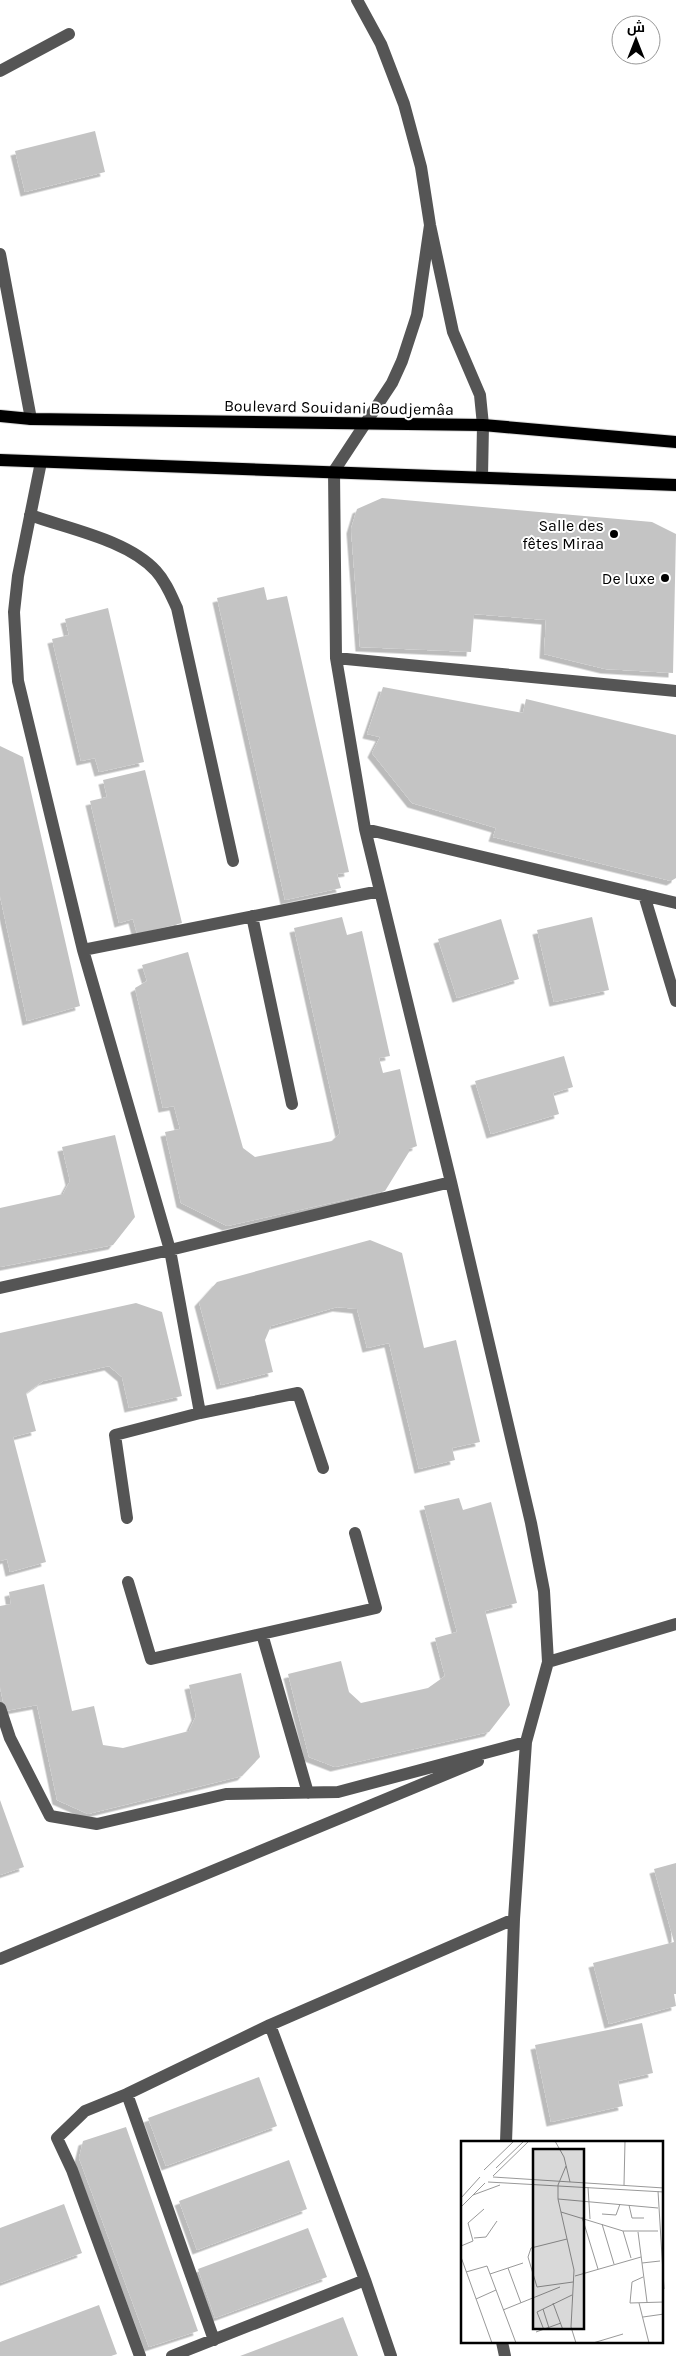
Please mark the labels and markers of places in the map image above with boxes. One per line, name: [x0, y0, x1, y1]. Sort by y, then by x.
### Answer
place label: Salle des fêtes Miraa: [522, 516, 604, 553]
marker: Salle des fêtes Miraa: [608, 528, 620, 540]
place label: De luxe: [602, 569, 655, 588]
marker: De luxe: [659, 572, 671, 584]

